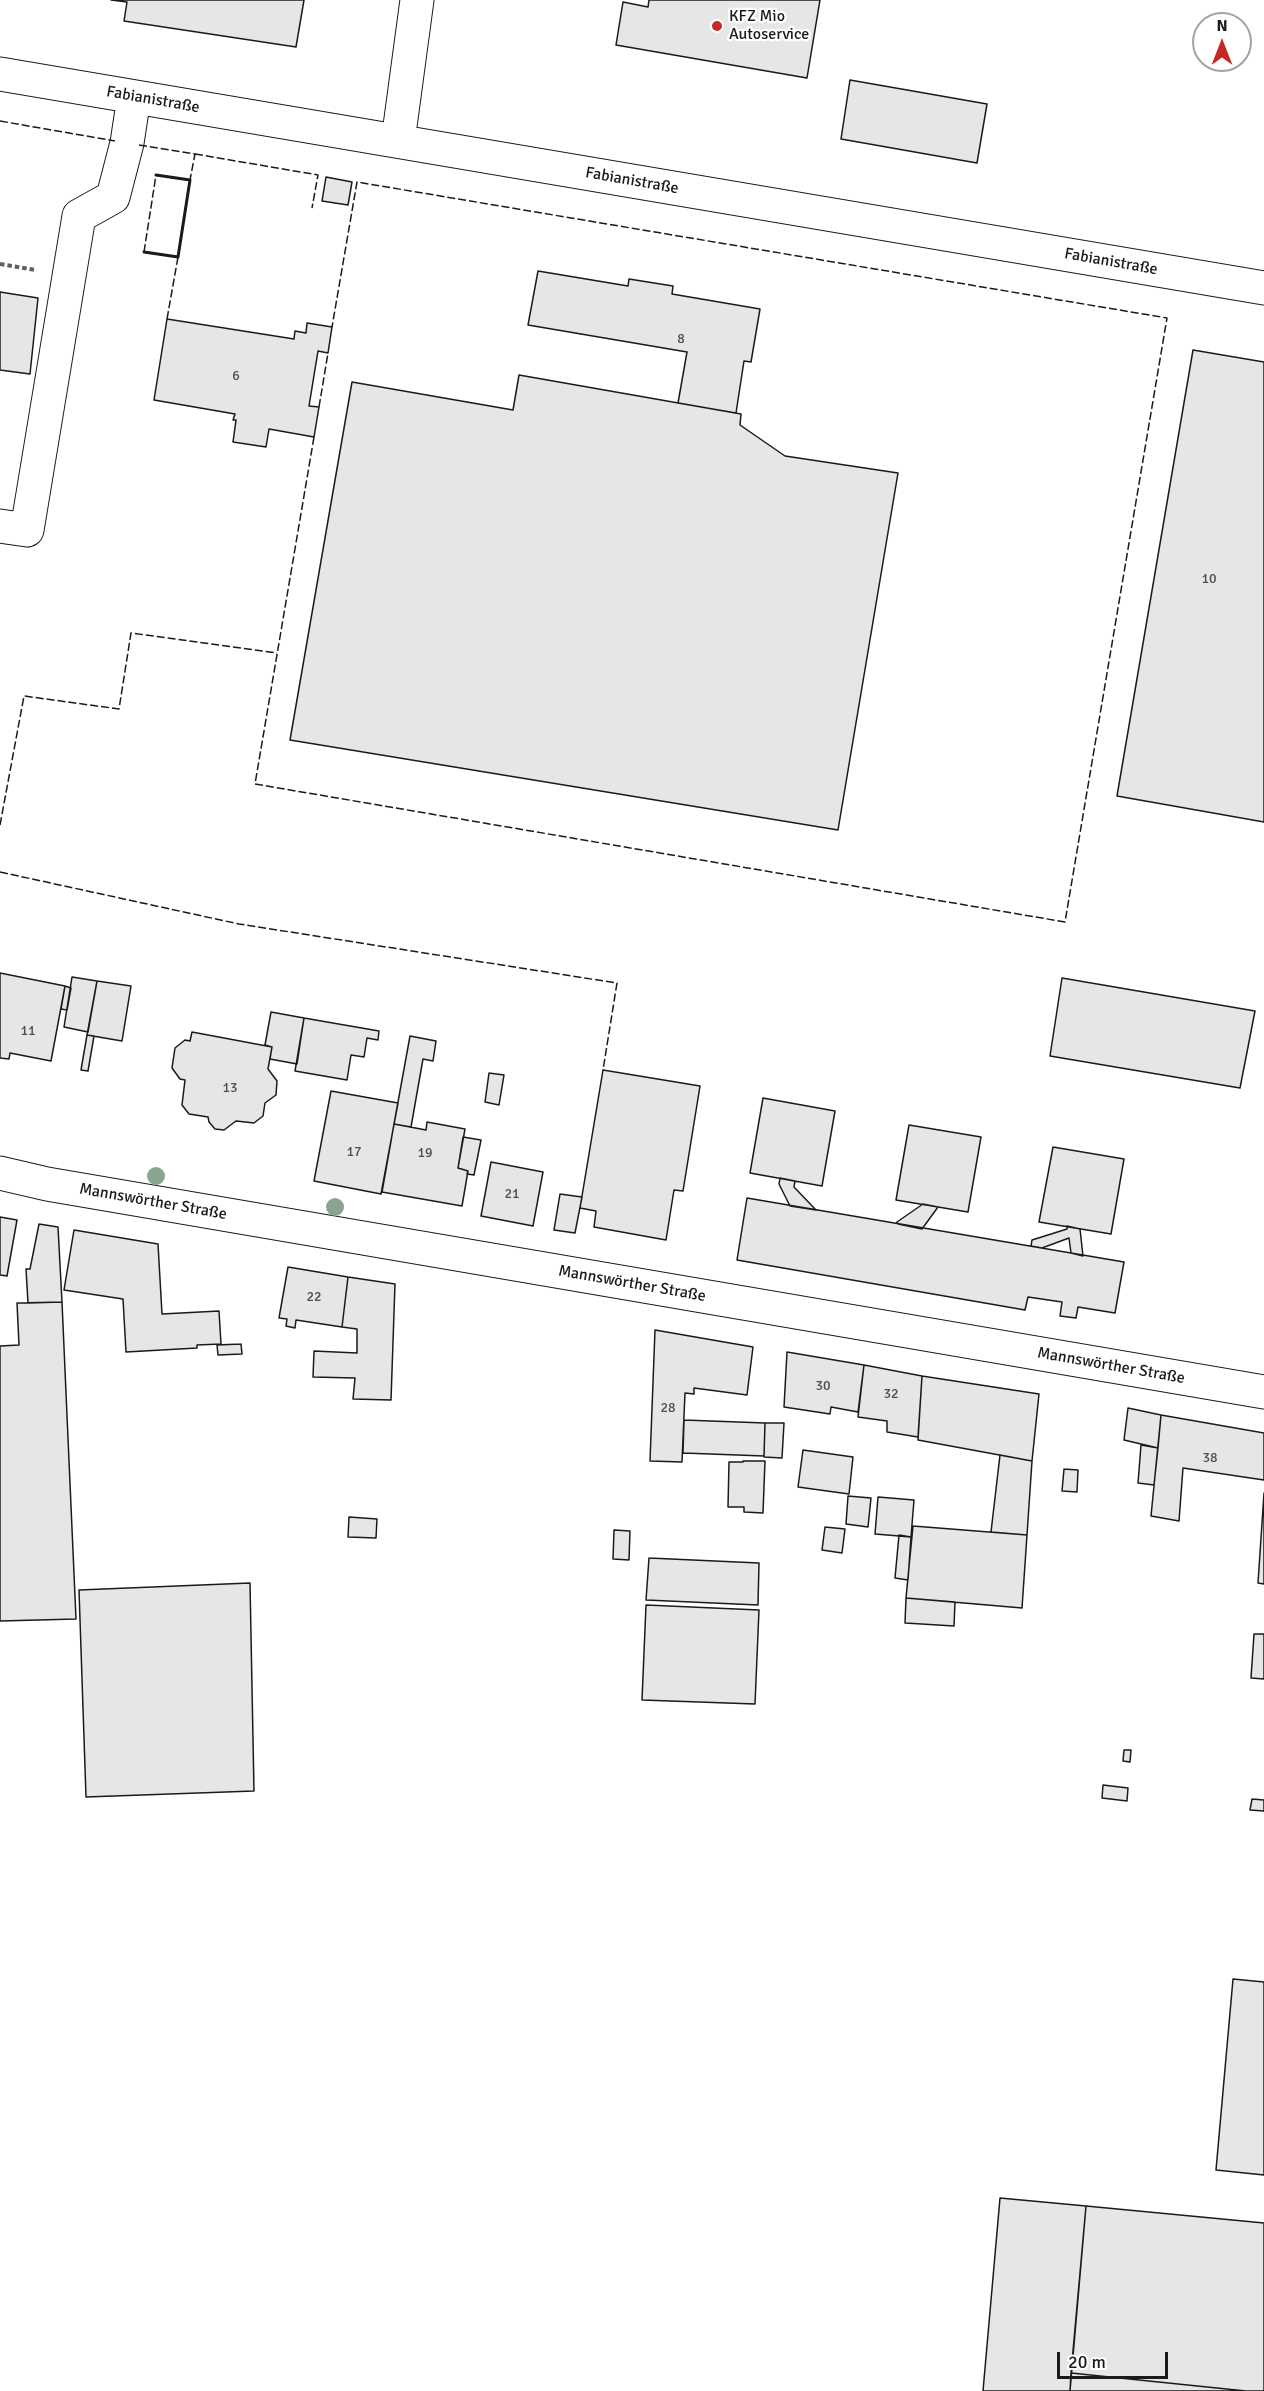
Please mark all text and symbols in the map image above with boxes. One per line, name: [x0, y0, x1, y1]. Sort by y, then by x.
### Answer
place label: KFZ Mio Autoservice: [729, 7, 809, 45]
north arrow: [1192, 12, 1252, 72]
text: N: [1216, 16, 1228, 36]
marker: KFZ Mio Autoservice: [710, 19, 724, 33]
street label: Fabianistraße: [105, 82, 201, 118]
street label: Fabianistraße: [584, 163, 680, 199]
street label: Fabianistraße: [1063, 244, 1159, 280]
house number: 8: [677, 331, 685, 347]
house number: 6: [232, 368, 240, 384]
house number: 10: [1201, 571, 1217, 587]
house number: 11: [20, 1023, 36, 1039]
house number: 13: [222, 1080, 238, 1096]
house number: 17: [346, 1144, 362, 1160]
house number: 19: [417, 1145, 433, 1161]
street label: Mannswörther Straße: [78, 1180, 228, 1224]
house number: 21: [504, 1186, 520, 1202]
street label: Mannswörther Straße: [557, 1262, 707, 1306]
house number: 22: [306, 1289, 322, 1305]
street label: Mannswörther Straße: [1036, 1344, 1186, 1388]
house number: 30: [815, 1378, 831, 1394]
house number: 32: [883, 1386, 899, 1402]
house number: 28: [660, 1400, 676, 1416]
house number: 38: [1202, 1450, 1218, 1466]
scale bar: [1060, 2340, 1171, 2378]
text: 20 m: [1068, 2351, 1106, 2373]

